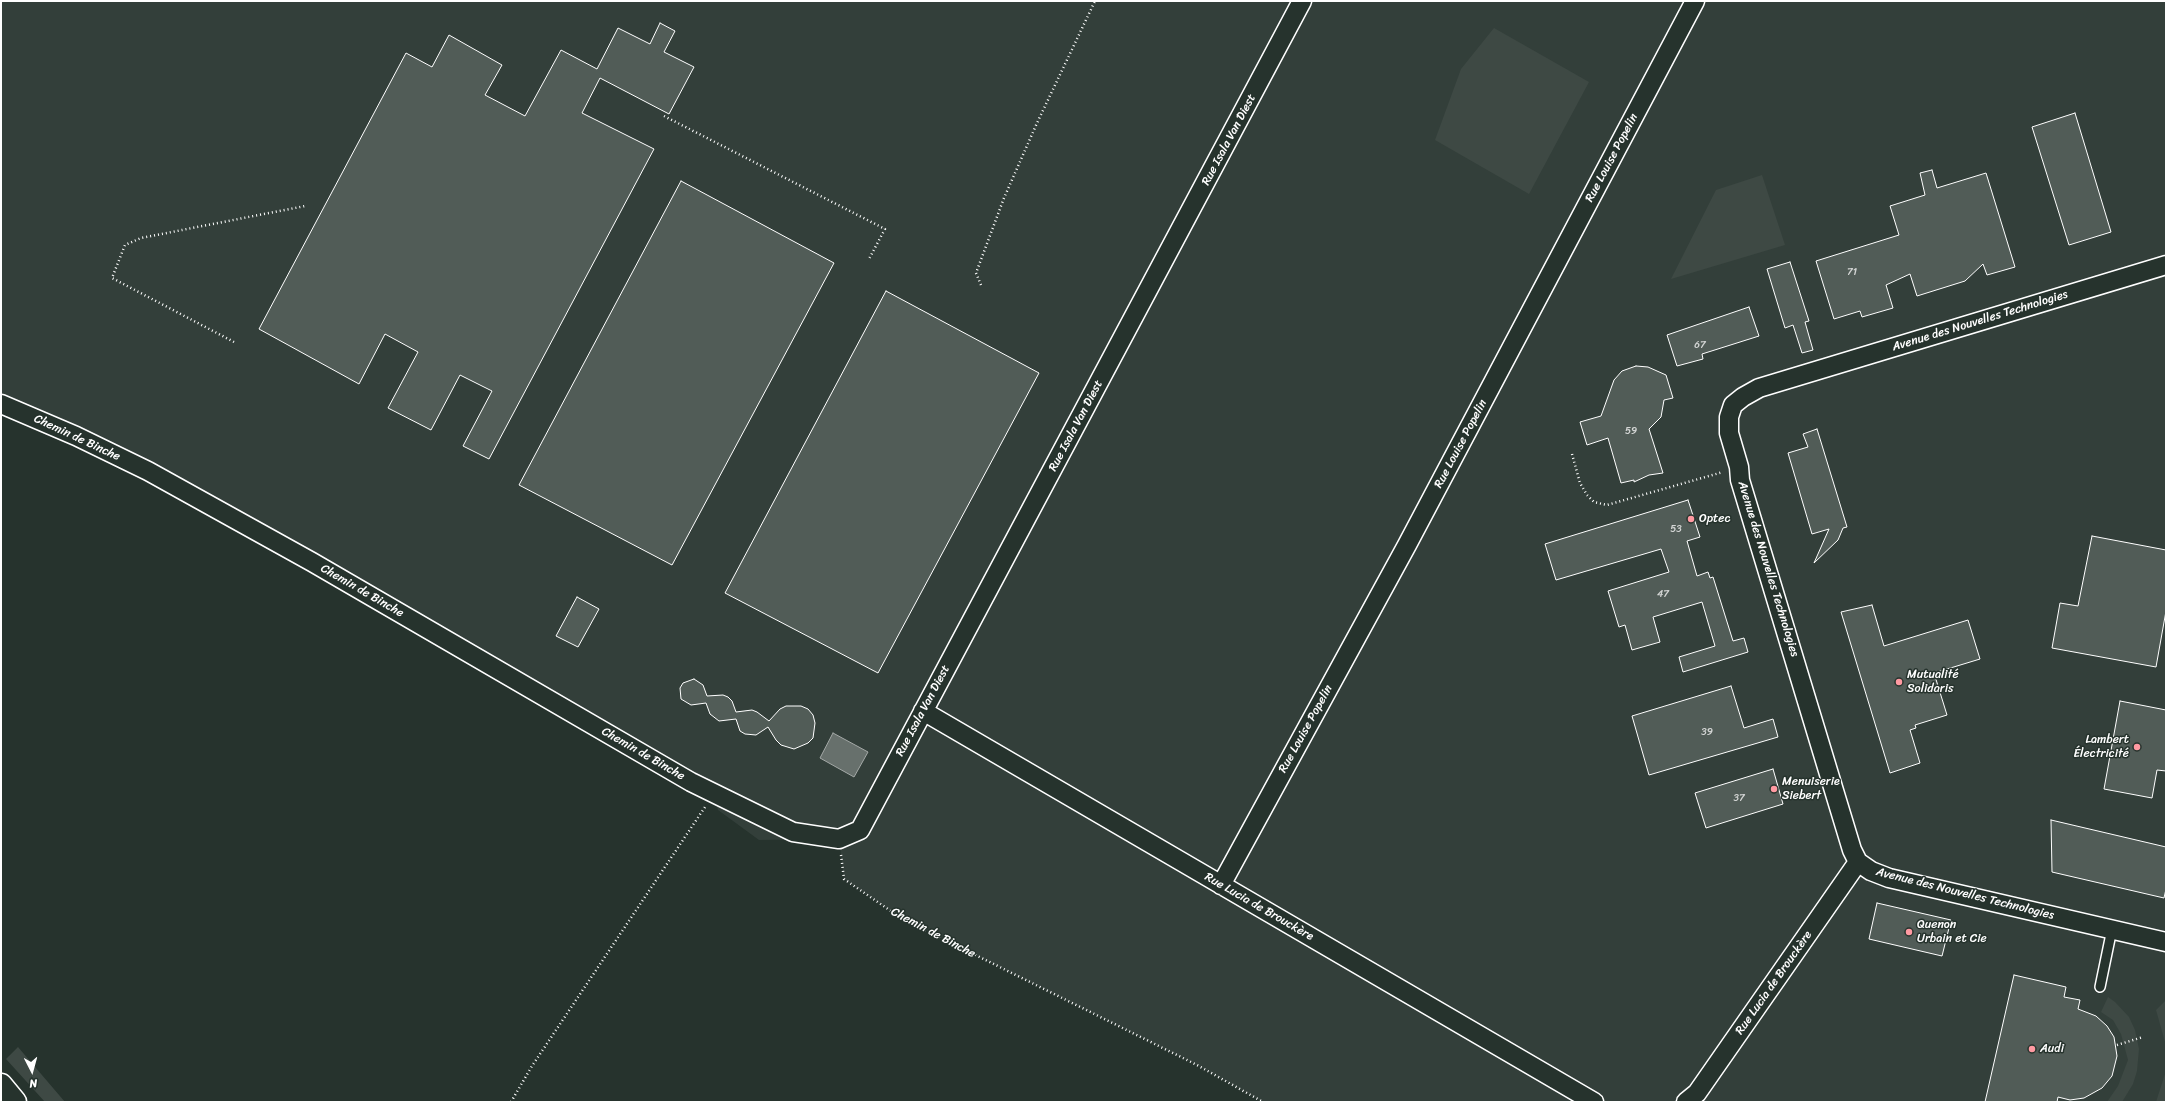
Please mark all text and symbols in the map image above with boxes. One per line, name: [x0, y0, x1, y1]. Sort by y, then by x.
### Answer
street label: Rue Isala Van Diest: [1199, 92, 1259, 188]
street label: Rue Louise Popelin: [1583, 111, 1641, 205]
house number: 71: [1847, 266, 1857, 278]
street label: Avenue des Nouvelles Technologies: [1890, 287, 2070, 355]
house number: 67: [1694, 339, 1706, 351]
street label: Rue Isala Van Diest: [1046, 378, 1106, 474]
street label: Rue Louise Popelin: [1432, 397, 1490, 491]
street label: Chemin de Binche: [32, 412, 122, 464]
house number: 59: [1625, 425, 1637, 437]
street label: Avenue des Nouvelles Technologies: [1734, 479, 1802, 659]
place label: Optec: [1699, 512, 1731, 526]
marker: Optec: [1686, 514, 1696, 524]
house number: 53: [1670, 523, 1682, 535]
street label: Chemin de Binche: [318, 561, 406, 621]
house number: 47: [1657, 588, 1669, 600]
street label: Rue Isala Van Diest: [893, 663, 953, 759]
place label: Mutualité Solidaris: [1907, 668, 1959, 696]
marker: Mutualité Solidaris: [1894, 677, 1904, 687]
street label: Rue Louise Popelin: [1276, 683, 1336, 775]
street label: Chemin de Binche: [599, 724, 687, 784]
house number: 39: [1701, 726, 1713, 738]
place label: Lambert Électricité: [2073, 733, 2129, 761]
marker: Lambert Électricité: [2132, 742, 2142, 752]
place label: Menuiserie Siebert: [1782, 775, 1840, 803]
marker: Menuiserie Siebert: [1769, 784, 1779, 794]
house number: 37: [1733, 792, 1745, 804]
street label: Avenue des Nouvelles Technologies: [1875, 865, 2055, 923]
street label: Rue Lucia de Brouckère: [1202, 870, 1316, 944]
street label: Chemin de Binche: [888, 905, 978, 961]
place label: Quenon Urbain et Cie: [1917, 918, 1987, 946]
marker: Quenon Urbain et Cie: [1904, 927, 1914, 937]
street label: Rue Lucia de Brouckère: [1733, 928, 1815, 1038]
place label: Audi: [2040, 1042, 2064, 1056]
marker: Audi: [2027, 1044, 2037, 1054]
north arrow: [12, 1051, 52, 1091]
text: N: [29, 1074, 38, 1093]

